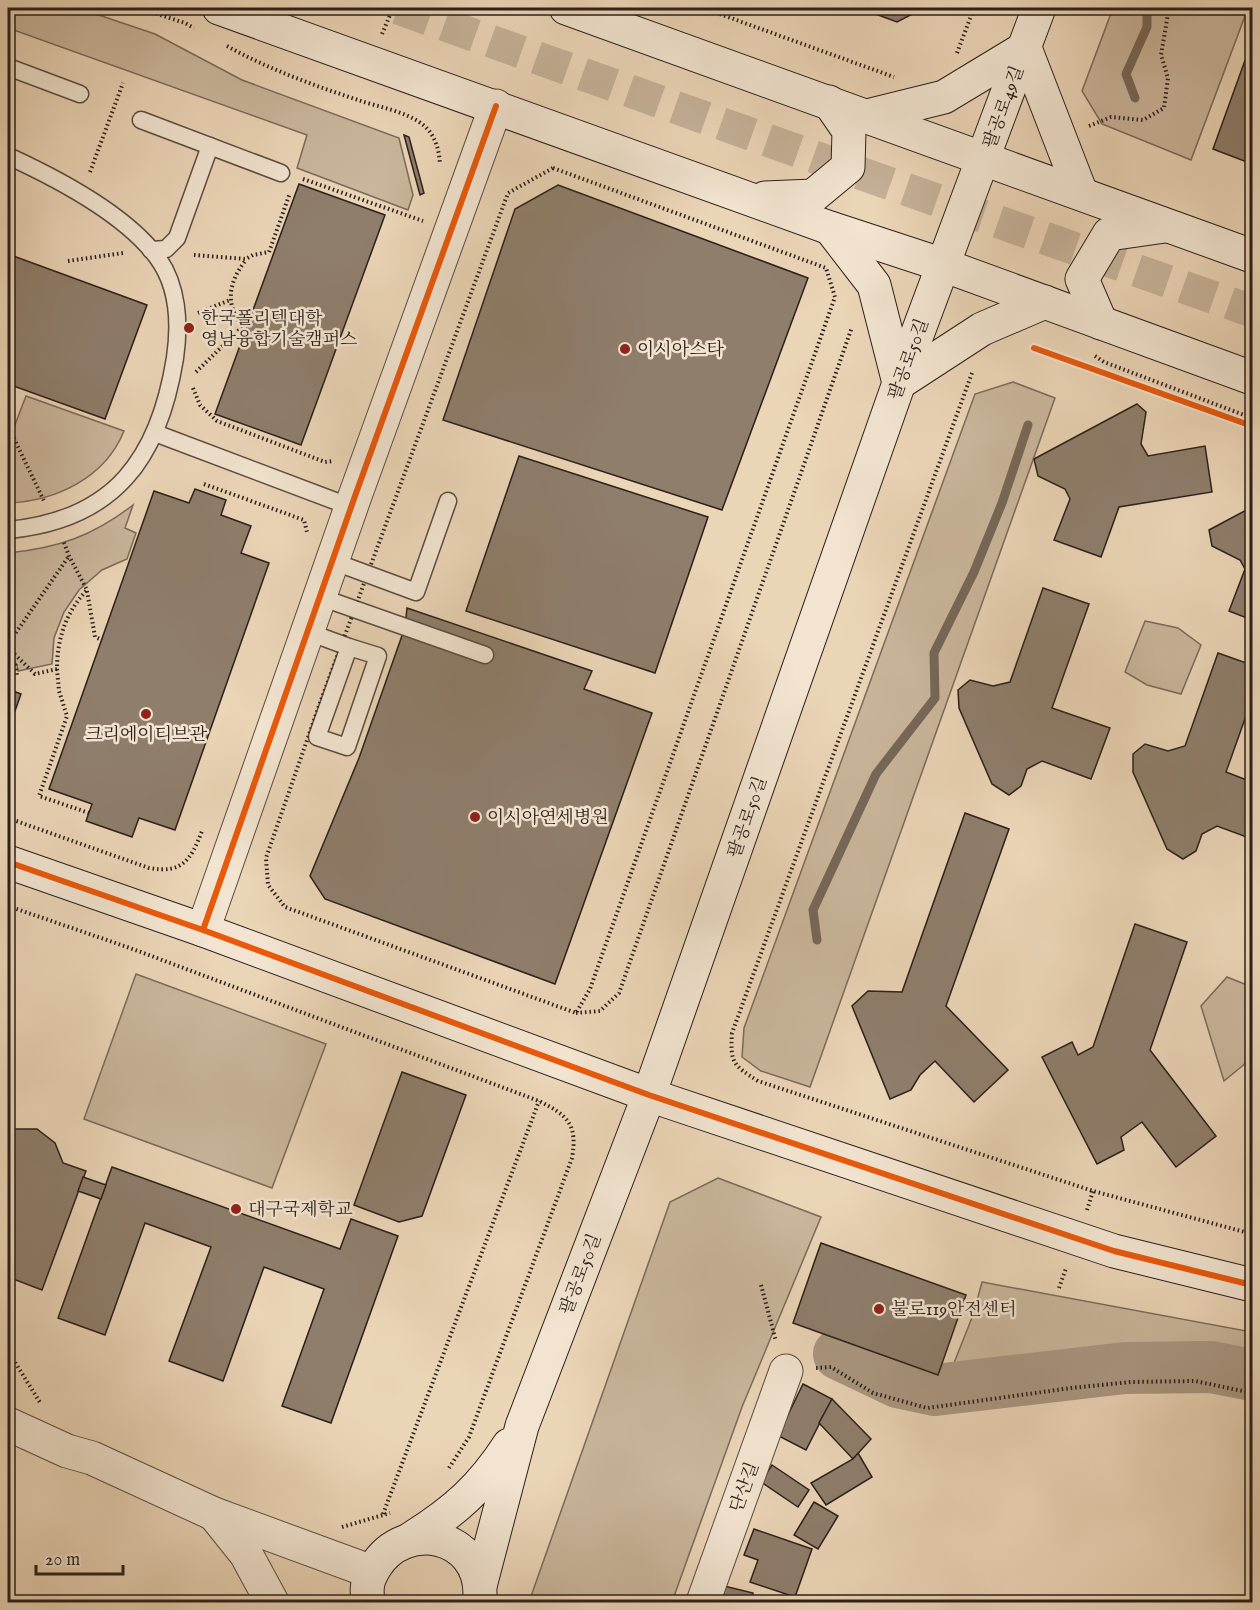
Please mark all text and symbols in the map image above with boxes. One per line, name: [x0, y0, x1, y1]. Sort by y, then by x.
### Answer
street label: 팔공로49길: [979, 63, 1030, 152]
place label: 한국폴리텍대학 영남융합기술캠퍼스: [201, 308, 358, 352]
street label: 팔공로50길: [884, 316, 935, 403]
marker: 한국폴리텍대학 영남융합기술캠퍼스: [182, 321, 196, 335]
place label: 이시아스타: [637, 339, 725, 362]
marker: 이시아스타: [618, 342, 632, 356]
marker: 크리에이티브관: [139, 707, 153, 721]
place label: 크리에이티브관: [85, 724, 207, 747]
street label: 팔공로50길: [724, 774, 773, 861]
place label: 이시아연세병원: [487, 807, 609, 830]
marker: 이시아연세병원: [468, 810, 482, 824]
place label: 대구국제학교: [248, 1199, 353, 1222]
marker: 대구국제학교: [229, 1202, 243, 1216]
street label: 팔공로50길: [555, 1231, 607, 1318]
place label: 불로119안전센터: [891, 1299, 1017, 1322]
marker: 불로119안전센터: [872, 1302, 886, 1316]
street label: 단산길: [726, 1459, 765, 1516]
scale bar: [36, 1538, 123, 1576]
text: 20 m: [45, 1549, 80, 1572]

